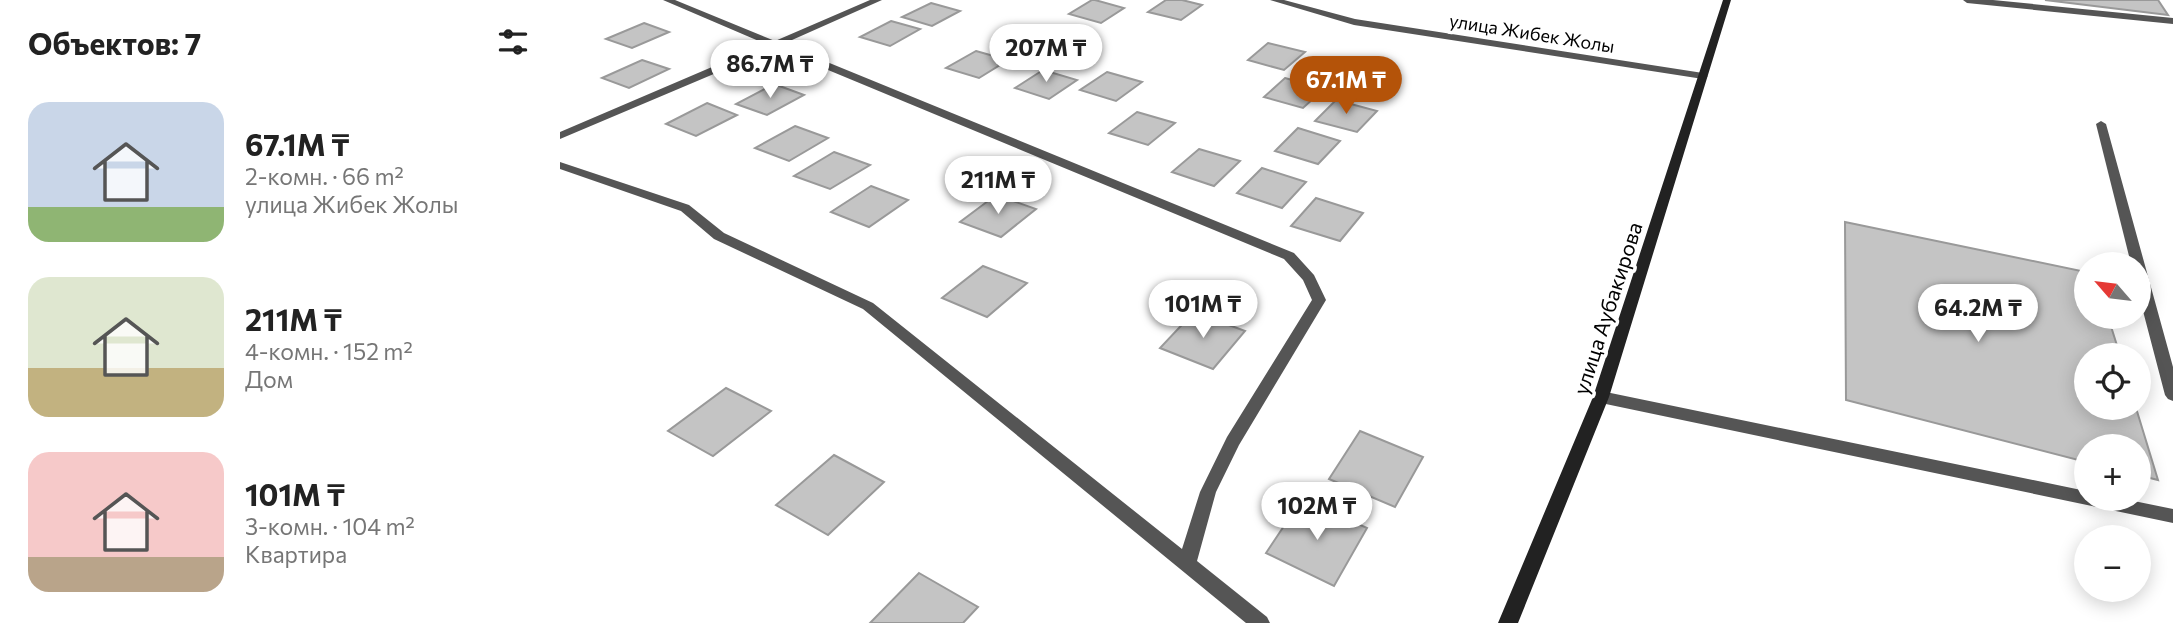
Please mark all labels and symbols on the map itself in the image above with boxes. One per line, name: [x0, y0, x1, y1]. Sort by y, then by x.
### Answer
street label: улица Жибек Жолы: [1448, 9, 1616, 57]
pin: 207M ₸: [989, 24, 1103, 84]
pin: 86.7M ₸: [705, 41, 835, 100]
pin: 67.1M ₸: [1281, 57, 1411, 116]
pin: 211M ₸: [941, 156, 1055, 216]
street label: улица Аубакирова: [1567, 219, 1647, 397]
north arrow: [2074, 252, 2151, 329]
pin: 101M ₸: [1146, 280, 1260, 340]
pin: 64.2M ₸: [1913, 284, 2043, 344]
pin: 102M ₸: [1260, 482, 1374, 542]

